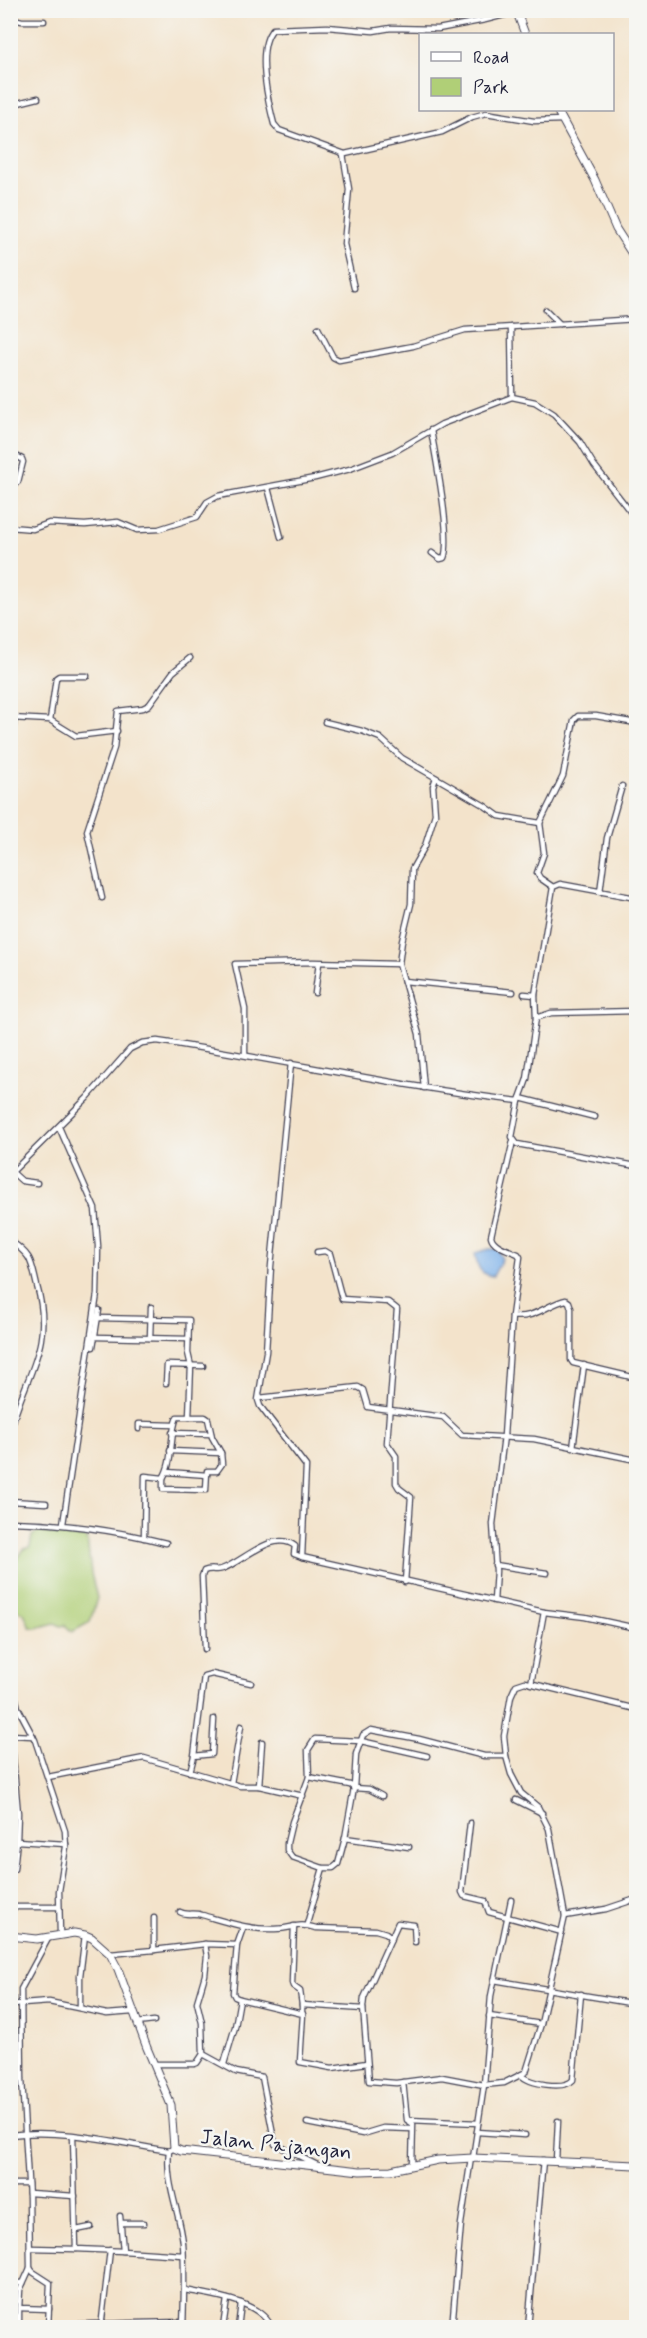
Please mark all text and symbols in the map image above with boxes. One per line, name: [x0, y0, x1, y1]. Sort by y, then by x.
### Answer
legend: [419, 33, 614, 111]
text: Road: [473, 46, 509, 70]
text: Park: [473, 76, 509, 100]
street label: Jalan Pajangan: [199, 2123, 353, 2167]

